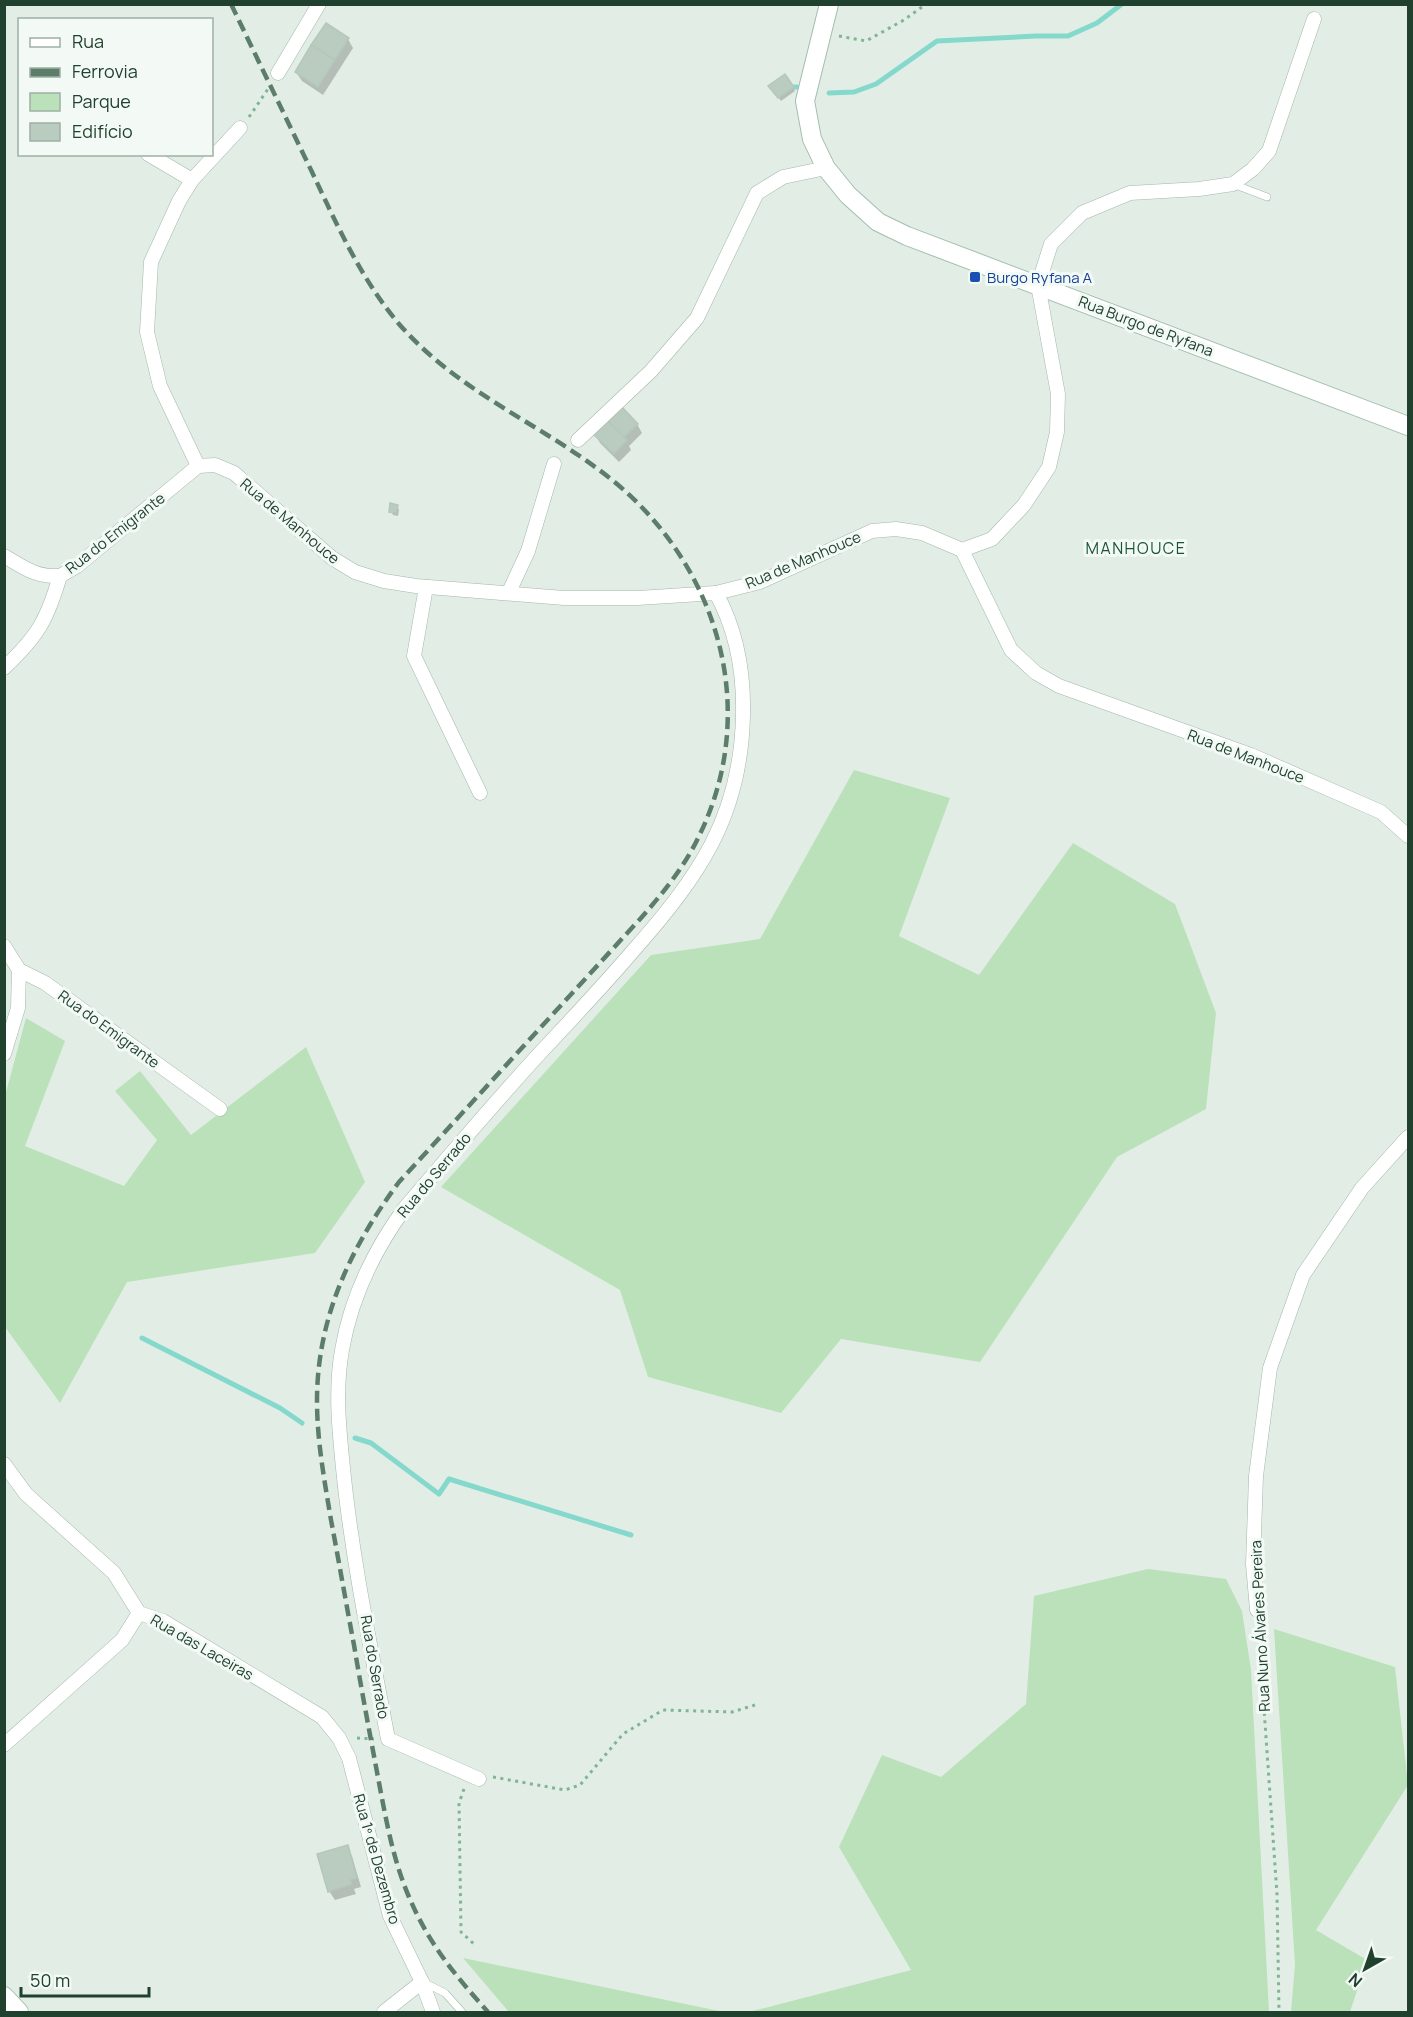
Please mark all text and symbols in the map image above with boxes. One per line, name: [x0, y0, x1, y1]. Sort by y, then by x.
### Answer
legend: [18, 18, 213, 156]
text: Rua: [72, 29, 104, 53]
text: Ferrovia: [72, 59, 138, 83]
text: Parque: [72, 89, 131, 113]
text: Edifício: [72, 119, 133, 143]
place label: Burgo Ryfana A: [987, 267, 1093, 288]
marker: Burgo Ryfana A: [968, 270, 982, 284]
street label: Rua Burgo de Ryfana: [1076, 291, 1216, 361]
street label: Rua de Manhouce: [236, 473, 344, 569]
street label: Rua do Emigrante: [61, 487, 169, 579]
street label: Rua de Manhouce: [742, 526, 864, 594]
district label: MANHOUCE: [1086, 537, 1186, 559]
street label: Rua de Manhouce: [1184, 724, 1308, 788]
street label: Rua do Emigrante: [54, 985, 164, 1073]
street label: Rua do Serrado: [392, 1128, 476, 1222]
street label: Rua Nuno Álvares Pereira: [1245, 1540, 1275, 1712]
street label: Rua das Laceiras: [147, 1609, 257, 1685]
street label: Rua do Serrado: [356, 1613, 394, 1721]
street label: Rua 1º de Dezembro: [348, 1791, 406, 1927]
north arrow: [1335, 1939, 1395, 1999]
scale bar: [21, 1960, 148, 1998]
text: 50 m: [30, 1968, 70, 1992]
text: N: [1344, 1968, 1367, 1993]

